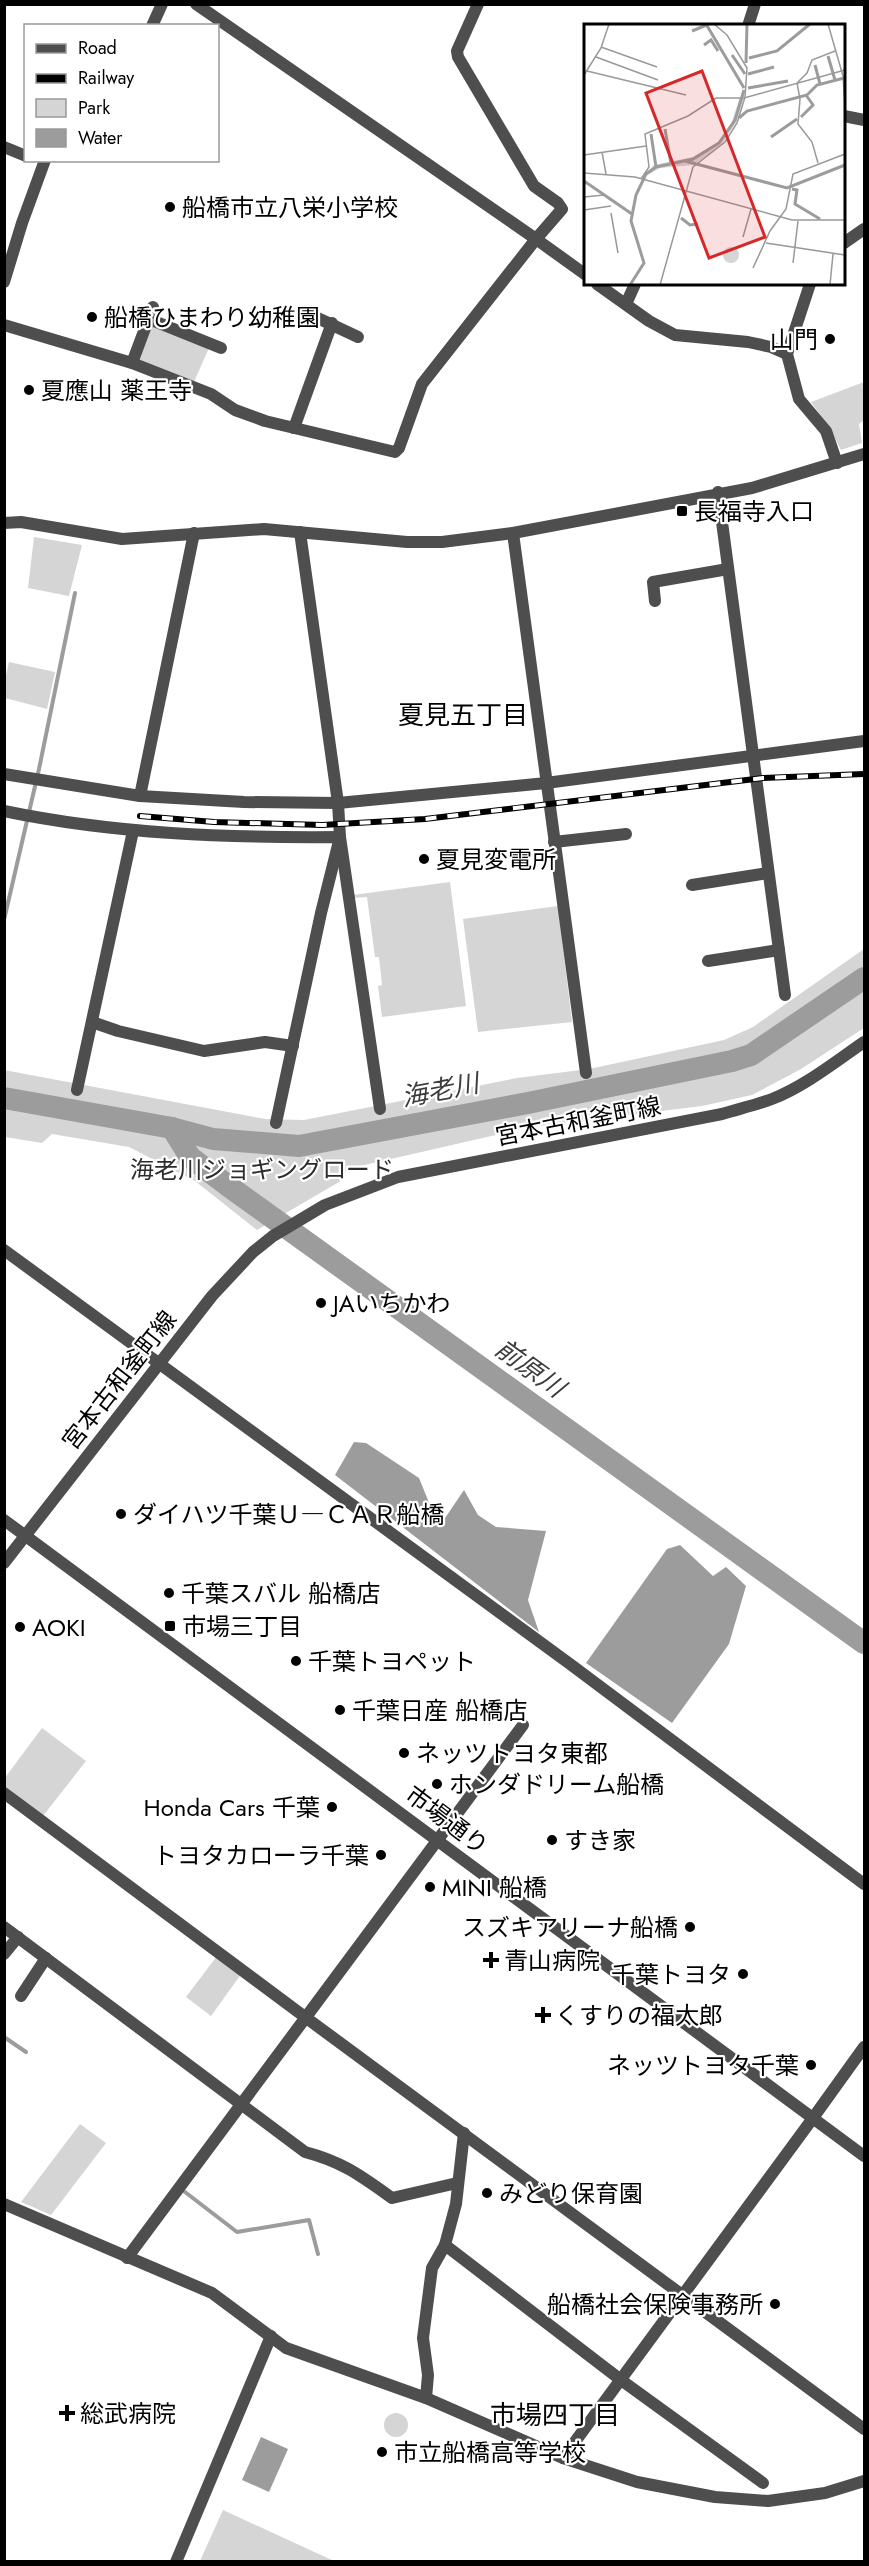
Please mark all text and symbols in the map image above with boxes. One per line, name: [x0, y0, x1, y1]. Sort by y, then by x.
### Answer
legend: [24, 24, 219, 162]
inset map: [584, 24, 845, 285]
text: Road: [78, 35, 117, 61]
text: Railway: [78, 65, 134, 91]
text: Park: [78, 95, 110, 121]
text: Water: [78, 125, 123, 151]
place label: 船橋市立八栄小学校: [182, 190, 398, 225]
marker: 船橋市立八栄小学校: [163, 200, 177, 214]
place label: 船橋ひまわり幼稚園: [104, 300, 320, 335]
marker: 船橋ひまわり幼稚園: [85, 310, 99, 324]
place label: 山門: [770, 322, 818, 357]
marker: 山門: [823, 332, 837, 346]
place label: 夏應山 薬王寺: [41, 373, 192, 408]
marker: 夏應山 薬王寺: [22, 383, 36, 397]
place label: 長福寺入口: [694, 494, 814, 529]
marker: 長福寺入口: [675, 504, 689, 518]
district label: 夏見五丁目: [398, 696, 528, 734]
place label: 夏見変電所: [436, 842, 556, 877]
marker: 夏見変電所: [417, 852, 431, 866]
water label: 海老川: [398, 1063, 485, 1116]
street label: 宮本古和釜町線: [492, 1088, 664, 1154]
park label: 海老川ジョギングロード: [130, 1152, 394, 1187]
place label: JAいちかわ: [330, 1286, 451, 1321]
marker: JAいちかわ: [314, 1296, 328, 1310]
street label: 宮本古和釜町線: [53, 1303, 185, 1457]
water label: 前原川: [487, 1330, 575, 1408]
place label: ダイハツ千葉Ｕ―ＣＡＲ船橋: [133, 1497, 445, 1532]
marker: ダイハツ千葉Ｕ―ＣＡＲ船橋: [114, 1507, 128, 1521]
place label: 千葉スバル 船橋店: [181, 1576, 380, 1611]
marker: 千葉スバル 船橋店: [162, 1586, 176, 1600]
place label: 市場三丁目: [182, 1609, 302, 1644]
place label: AOKI: [32, 1610, 86, 1645]
marker: 市場三丁目: [163, 1619, 177, 1633]
marker: AOKI: [13, 1620, 27, 1634]
place label: 千葉トヨペット: [308, 1644, 476, 1679]
marker: 千葉トヨペット: [289, 1654, 303, 1668]
place label: 千葉日産 船橋店: [352, 1693, 527, 1728]
marker: 千葉日産 船橋店: [333, 1703, 347, 1717]
place label: ネッツトヨタ東都: [416, 1736, 608, 1771]
marker: ネッツトヨタ東都: [397, 1746, 411, 1760]
place label: ホンダドリーム船橋: [449, 1767, 664, 1802]
street label: 市場通り: [398, 1777, 496, 1863]
marker: ホンダドリーム船橋: [430, 1777, 444, 1791]
place label: Honda Cars 千葉: [144, 1790, 320, 1825]
marker: Honda Cars 千葉: [325, 1800, 339, 1814]
place label: すき家: [564, 1823, 636, 1858]
marker: すき家: [545, 1833, 559, 1847]
place label: トヨタカローラ千葉: [153, 1838, 369, 1873]
marker: トヨタカローラ千葉: [374, 1848, 388, 1862]
place label: MINI 船橋: [442, 1870, 547, 1905]
marker: MINI 船橋: [423, 1880, 437, 1894]
place label: スズキアリーナ船橋: [462, 1910, 678, 1945]
marker: スズキアリーナ船橋: [683, 1920, 697, 1934]
place label: 青山病院: [504, 1943, 600, 1978]
marker: 青山病院: [482, 1951, 500, 1969]
place label: 千葉トヨタ: [611, 1957, 731, 1992]
marker: 千葉トヨタ: [736, 1967, 750, 1981]
place label: くすりの福太郎: [555, 1998, 723, 2033]
marker: くすりの福太郎: [536, 2008, 550, 2022]
place label: ネッツトヨタ千葉: [607, 2048, 799, 2083]
marker: ネッツトヨタ千葉: [804, 2058, 818, 2072]
place label: みどり保育園: [499, 2176, 643, 2211]
marker: みどり保育園: [480, 2186, 494, 2200]
place label: 船橋社会保険事務所: [547, 2287, 763, 2322]
marker: 船橋社会保険事務所: [768, 2297, 782, 2311]
place label: 総武病院: [80, 2396, 176, 2431]
district label: 市場四丁目: [490, 2396, 620, 2434]
marker: 総武病院: [58, 2404, 76, 2422]
place label: 市立船橋高等学校: [394, 2435, 586, 2470]
marker: 市立船橋高等学校: [375, 2445, 389, 2459]

